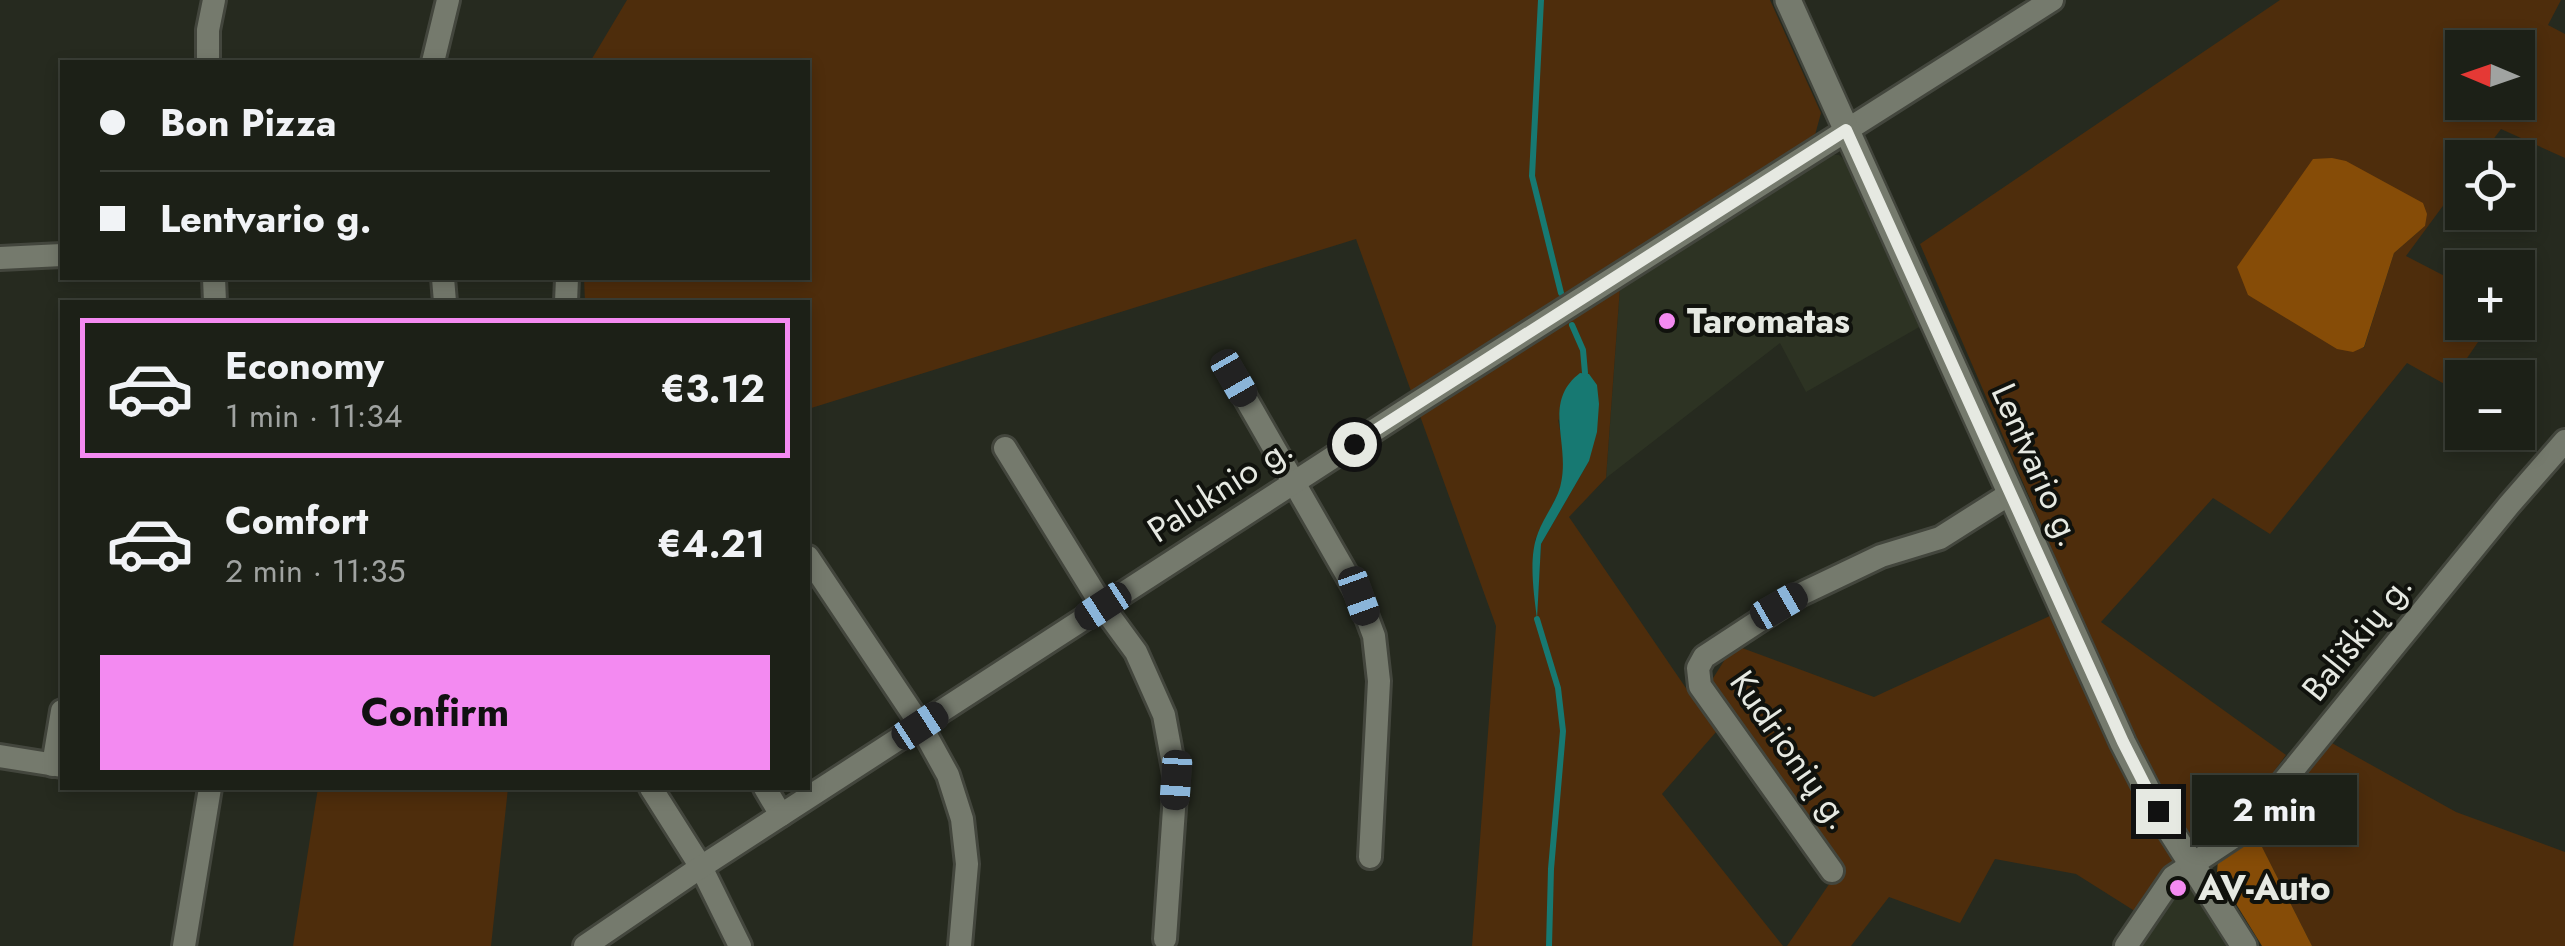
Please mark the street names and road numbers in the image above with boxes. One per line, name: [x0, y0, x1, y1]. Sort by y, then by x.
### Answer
street label: Lentvario g.: [1979, 375, 2095, 555]
street label: Paluknio g.: [1137, 423, 1303, 555]
street label: Bališkių g.: [2290, 562, 2424, 712]
street label: Kudrionių g.: [1718, 660, 1864, 840]

